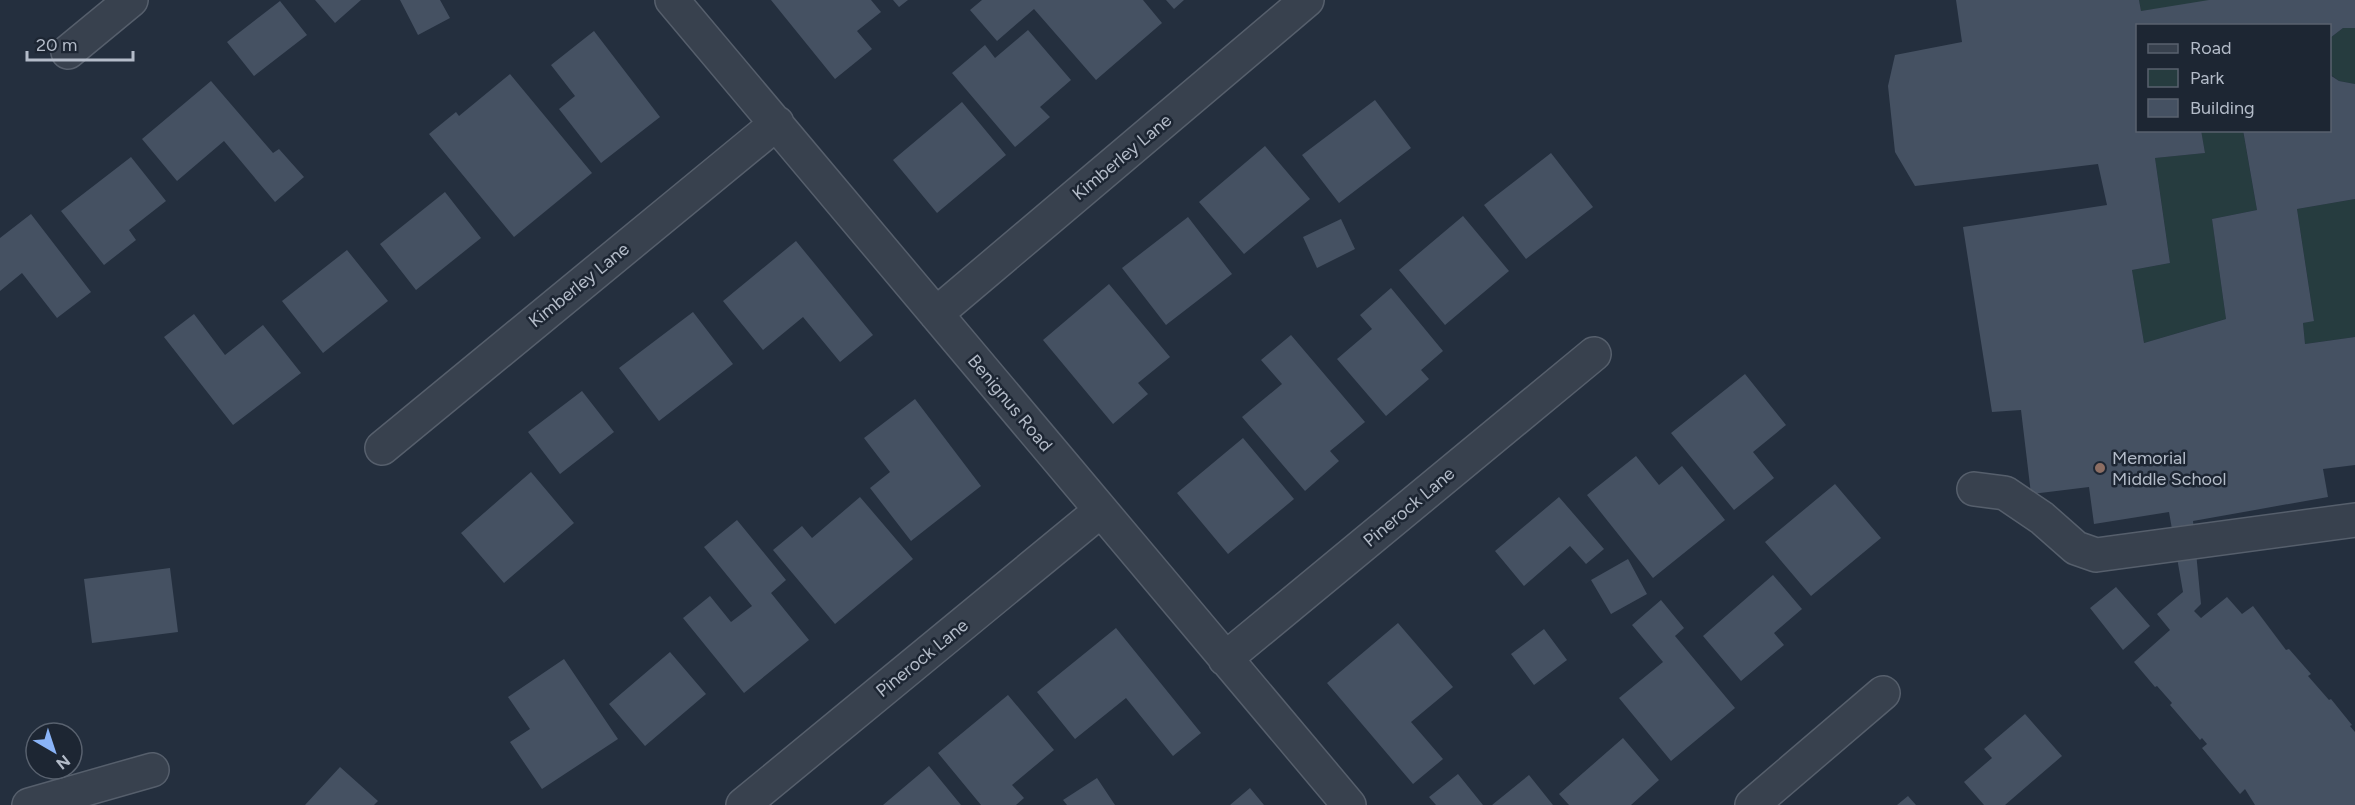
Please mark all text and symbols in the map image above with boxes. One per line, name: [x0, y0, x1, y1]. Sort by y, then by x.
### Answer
scale bar: [27, 24, 134, 62]
legend: [2136, 24, 2331, 132]
text: 20 m: [36, 34, 77, 56]
text: Road: [2190, 37, 2231, 59]
text: Park: [2190, 67, 2225, 89]
text: Building: [2190, 97, 2255, 119]
street label: Kimberley Lane: [1068, 109, 1176, 205]
street label: Kimberley Lane: [524, 238, 634, 332]
street label: Benignus Road: [963, 350, 1057, 456]
place label: Memorial Middle School: [2112, 447, 2226, 490]
marker: Memorial Middle School: [2093, 461, 2107, 475]
street label: Pinerock Lane: [1359, 462, 1459, 552]
street label: Pinerock Lane: [871, 614, 973, 702]
north arrow: [24, 721, 84, 781]
text: N: [52, 751, 74, 774]

